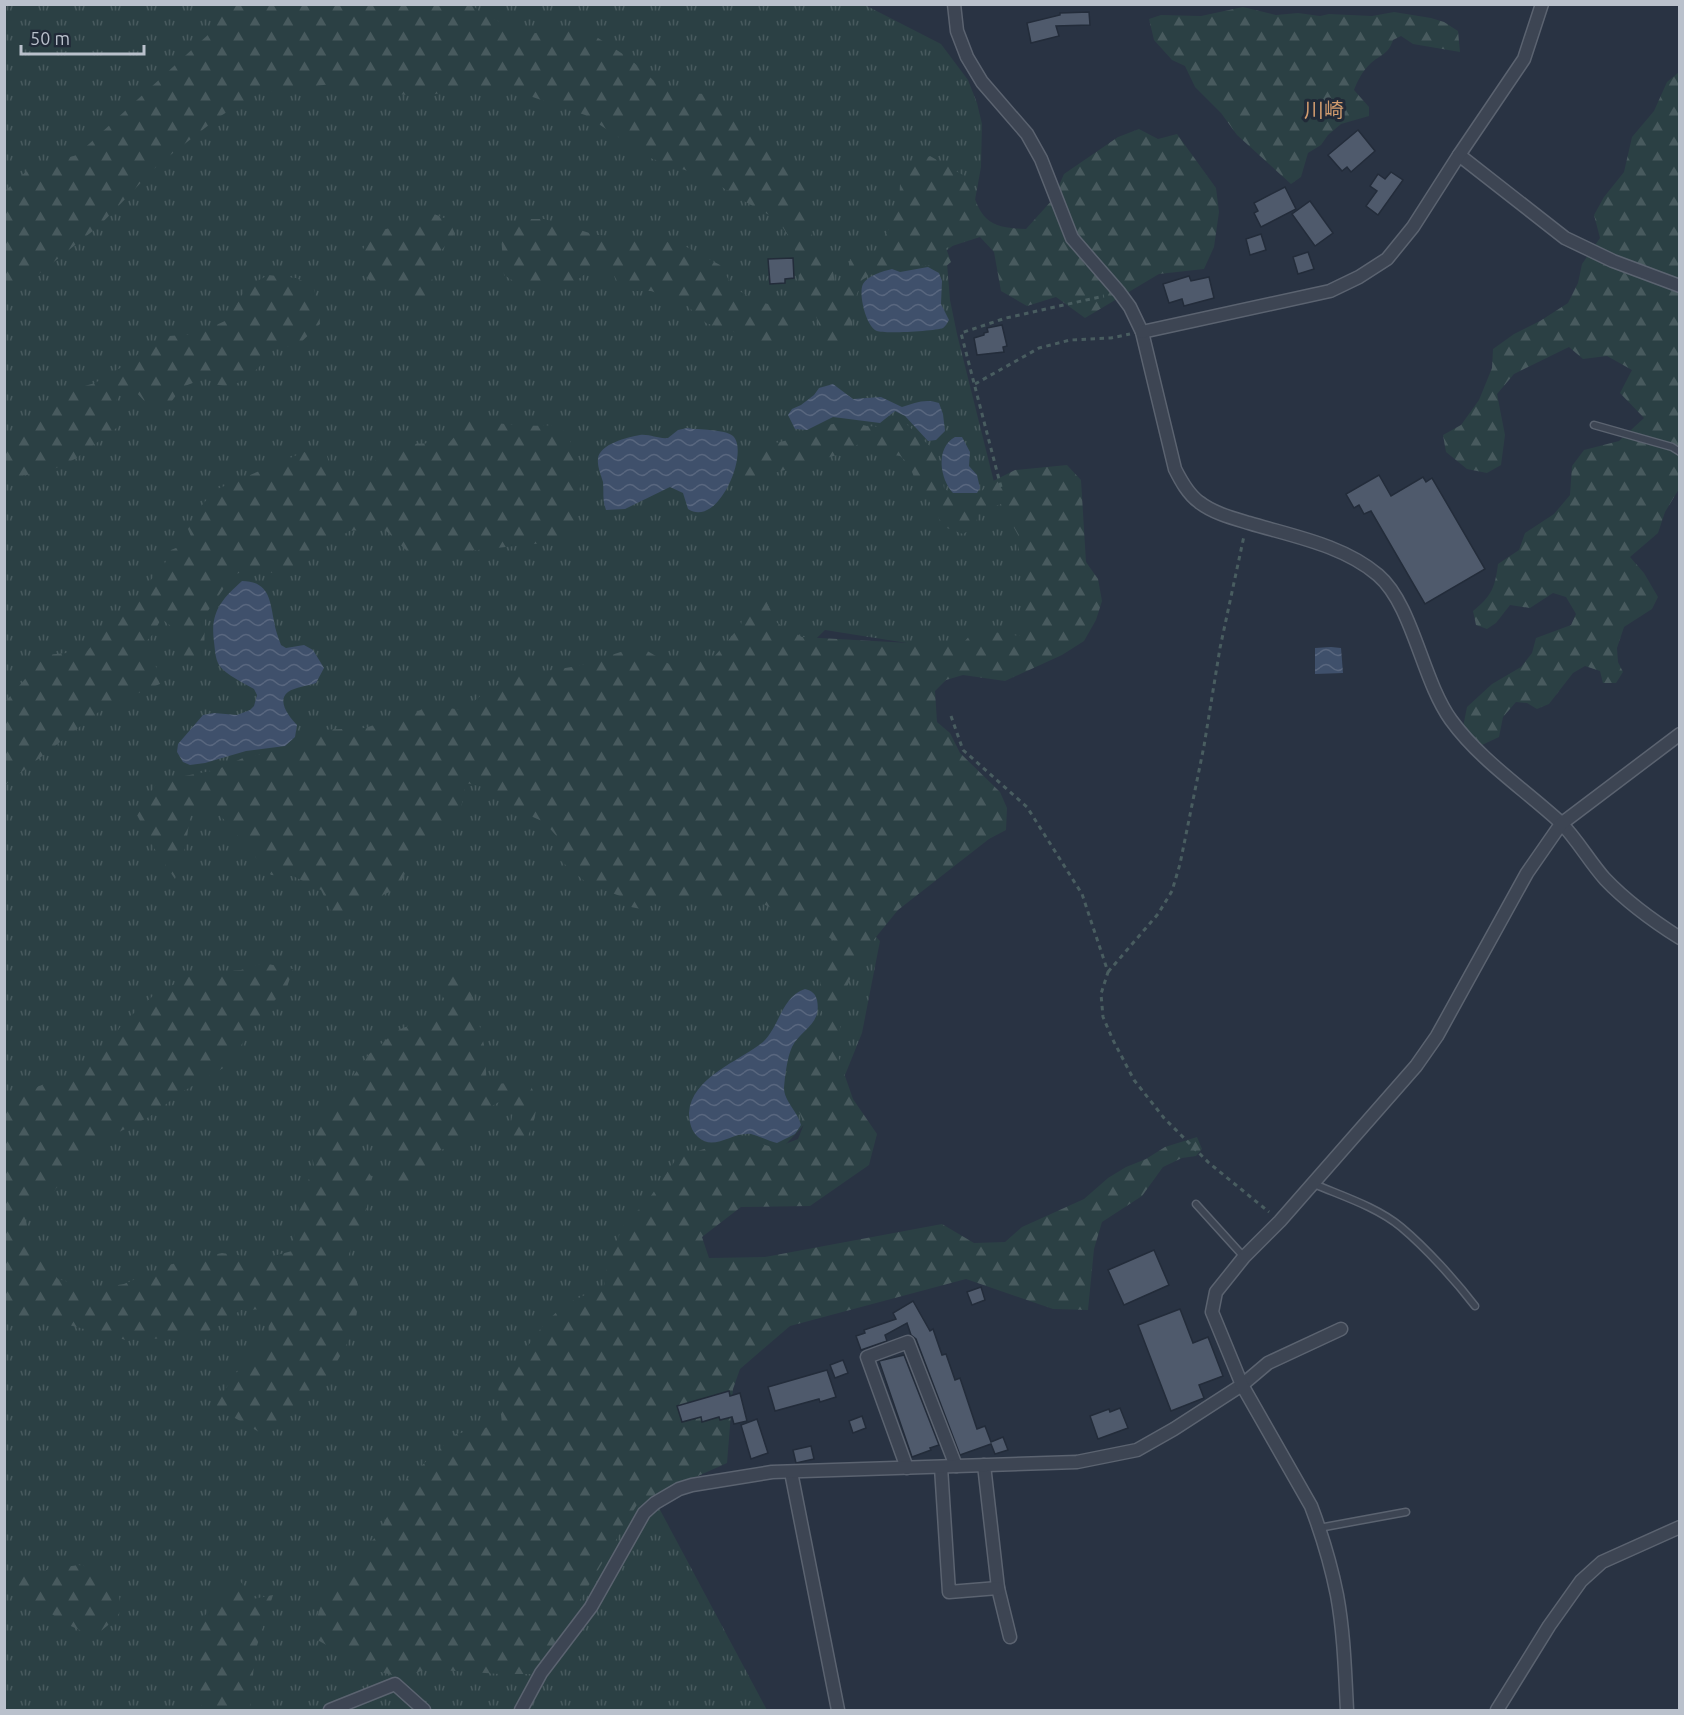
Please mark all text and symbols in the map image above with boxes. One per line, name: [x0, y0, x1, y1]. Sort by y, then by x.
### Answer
scale bar: [21, 18, 144, 56]
text: 50 m: [30, 28, 70, 48]
district label: 川崎: [1304, 98, 1344, 121]

